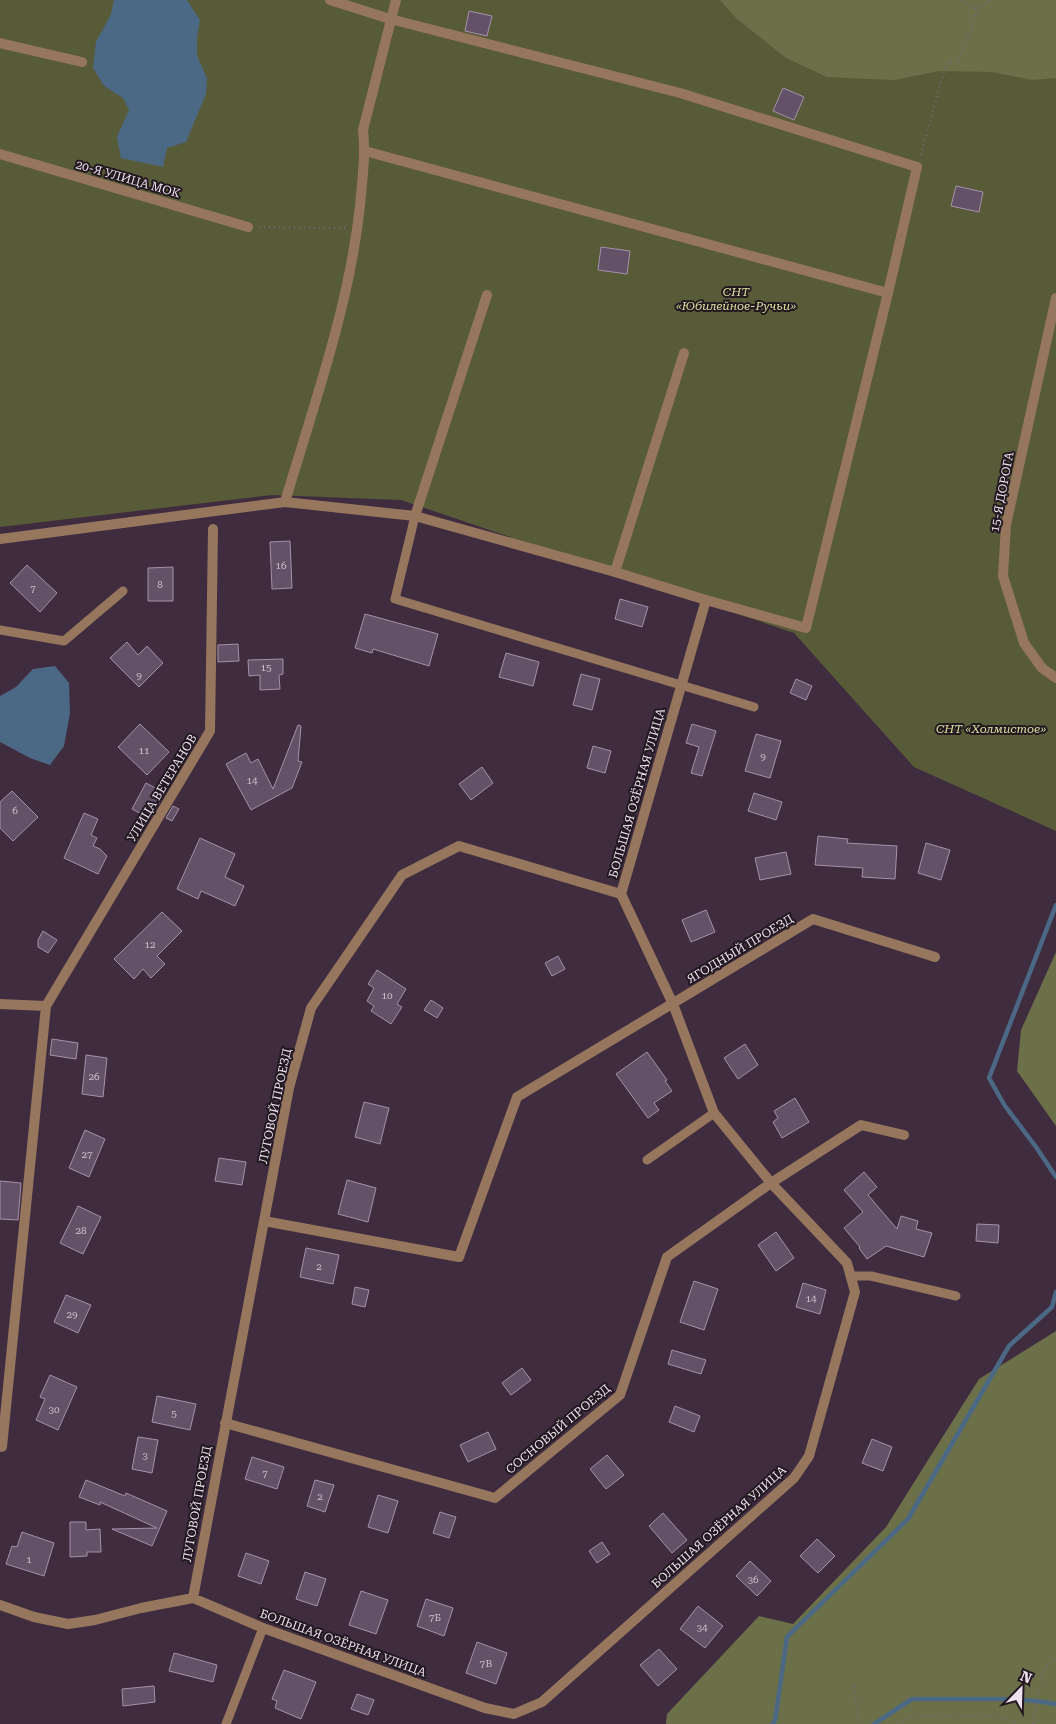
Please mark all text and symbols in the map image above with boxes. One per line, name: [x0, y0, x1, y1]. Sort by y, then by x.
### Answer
street label: 20-Я УЛИЦА МОК: [74, 157, 182, 201]
park label: СНТ «Юбилейное-Ручьи»: [676, 285, 796, 313]
street label: 15-Я ДОРОГА: [987, 450, 1017, 533]
house number: 16: [275, 560, 287, 571]
house number: 8: [157, 579, 163, 590]
house number: 7: [30, 583, 36, 594]
house number: 15: [260, 662, 272, 673]
house number: 9: [136, 670, 142, 681]
street label: БОЛЬШАЯ ОЗЁРНАЯ УЛИЦА: [606, 706, 668, 879]
park label: СНТ «Холмистое»: [936, 722, 1046, 736]
street label: УЛИЦА ВЕТЕРАНОВ: [124, 732, 200, 844]
house number: 11: [138, 745, 150, 756]
house number: 9: [760, 751, 766, 762]
house number: 14: [246, 775, 258, 786]
house number: 6: [12, 805, 18, 816]
street label: ЯГОДНЫЙ ПРОЕЗД: [684, 912, 796, 986]
house number: 12: [144, 939, 156, 950]
house number: 10: [381, 990, 393, 1001]
street label: ЛУГОВОЙ ПРОЕЗД: [256, 1047, 294, 1165]
house number: 26: [88, 1071, 100, 1082]
house number: 27: [81, 1149, 93, 1160]
house number: 28: [75, 1225, 87, 1236]
house number: 2: [316, 1261, 322, 1272]
house number: 14: [805, 1293, 817, 1304]
house number: 29: [66, 1309, 78, 1320]
street label: СОСНОВЫЙ ПРОЕЗД: [503, 1381, 613, 1477]
house number: 30: [48, 1404, 60, 1415]
house number: 5: [171, 1408, 177, 1419]
street label: ЛУГОВОЙ ПРОЕЗД: [180, 1445, 214, 1563]
house number: 3: [142, 1450, 148, 1461]
street label: БОЛЬШАЯ ОЗЁРНАЯ УЛИЦА: [649, 1463, 789, 1591]
house number: 7: [262, 1468, 268, 1479]
house number: 2: [317, 1491, 323, 1502]
house number: 1: [26, 1554, 32, 1565]
house number: 36: [747, 1574, 759, 1585]
street label: БОЛЬШАЯ ОЗЁРНАЯ УЛИЦА: [258, 1606, 429, 1680]
house number: 7Б: [429, 1612, 442, 1623]
house number: 34: [696, 1622, 708, 1633]
house number: 7В: [480, 1658, 492, 1669]
north arrow: [996, 1664, 1046, 1714]
text: N: [1018, 1668, 1034, 1687]

